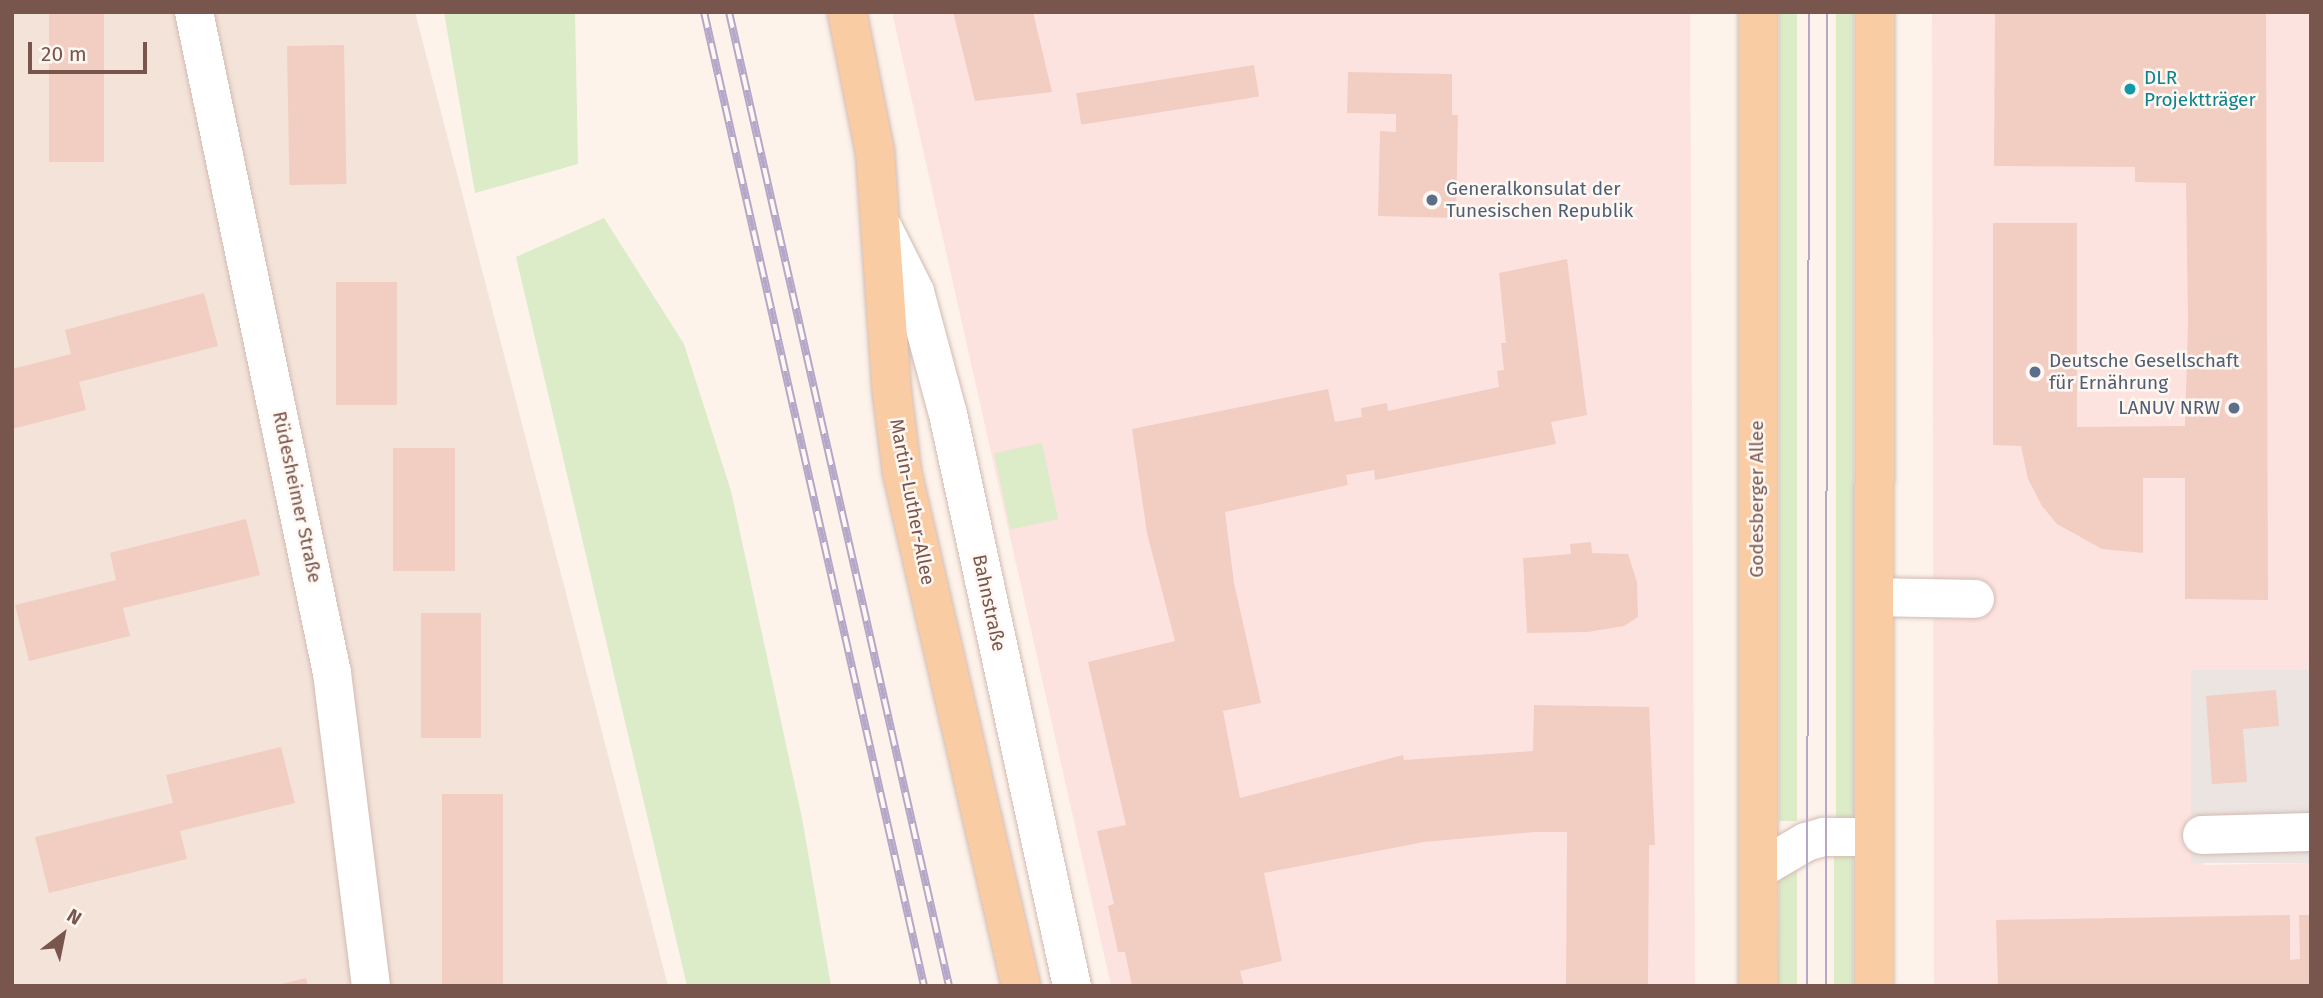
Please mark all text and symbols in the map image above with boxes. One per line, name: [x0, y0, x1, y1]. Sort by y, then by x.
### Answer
scale bar: [32, 28, 150, 72]
text: 20 m: [41, 41, 87, 67]
place label: DLR Projektträger: [2144, 67, 2256, 111]
marker: DLR Projektträger: [2122, 81, 2138, 97]
place label: Generalkonsulat der Tunesischen Republik: [1446, 178, 1633, 222]
marker: Generalkonsulat der Tunesischen Republik: [1424, 192, 1440, 208]
place label: Deutsche Gesellschaft für Ernährung: [2049, 350, 2239, 394]
marker: Deutsche Gesellschaft für Ernährung: [2027, 364, 2043, 380]
place label: LANUV NRW: [2118, 397, 2220, 419]
marker: LANUV NRW: [2226, 400, 2242, 416]
street label: Rüdesheimer Straße: [268, 409, 326, 585]
street label: Martin-Luther-Allee: [885, 417, 939, 587]
street label: Godesberger Allee: [1746, 420, 1768, 578]
street label: Bahnstraße: [968, 552, 1010, 654]
north arrow: [28, 900, 98, 970]
text: N: [63, 904, 86, 930]

